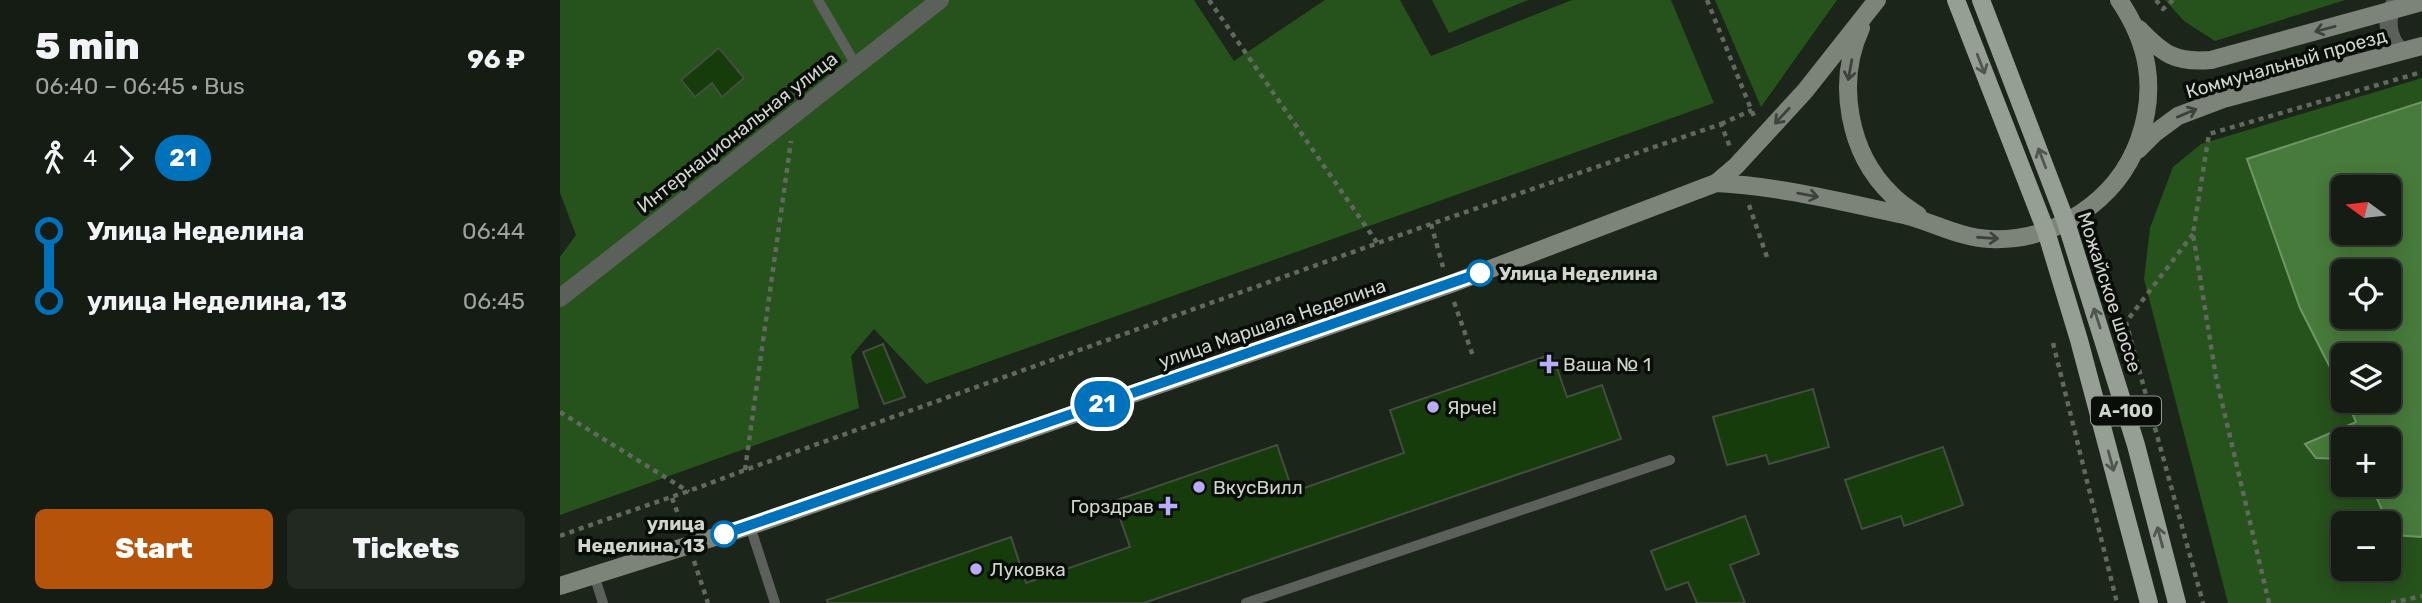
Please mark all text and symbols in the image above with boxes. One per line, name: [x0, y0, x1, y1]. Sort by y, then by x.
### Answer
text: 5 min: [35, 23, 140, 69]
one-way arrow: [2315, 23, 2337, 36]
street label: Коммунальный проезд: [2183, 24, 2389, 103]
text: 96 ₽: [467, 44, 525, 75]
street label: Интернациональная улица: [633, 47, 842, 218]
one-way arrow: [1976, 52, 1988, 74]
one-way arrow: [1843, 58, 1856, 81]
text: 06:40 – 06:45 · Bus: [35, 72, 245, 100]
one-way arrow: [2175, 106, 2197, 119]
one-way arrow: [1774, 107, 1790, 125]
icon: walk: [35, 139, 73, 177]
icon: forward: [107, 139, 145, 177]
text: 4: [83, 144, 97, 172]
text: 21: [169, 144, 197, 172]
one-way arrow: [2034, 148, 2047, 170]
north arrow: [2331, 175, 2401, 245]
map controls: [2331, 175, 2401, 581]
one-way arrow: [1796, 189, 1819, 202]
street label: Можайское шоссе: [2073, 209, 2146, 375]
text: Улица Неделина: [87, 216, 304, 247]
text: 06:44: [462, 217, 525, 245]
one-way arrow: [1976, 232, 1999, 245]
button: locate: [2331, 259, 2401, 329]
marker: Улица Неделина: [1467, 260, 1493, 286]
place label: Улица Неделина: [1499, 262, 1658, 285]
street label: улица Маршала Неделина: [1156, 274, 1389, 373]
text: улица Неделина, 13: [87, 286, 347, 317]
text: 06:45: [463, 287, 525, 315]
one-way arrow: [2090, 308, 2103, 330]
button: layers: [2331, 343, 2401, 413]
place label: Ваша № 1: [1563, 353, 1651, 376]
marker: Ваша № 1: [1541, 356, 1557, 372]
line badge: 21: [1070, 381, 1134, 427]
text: 21: [1088, 390, 1116, 418]
place label: Ярче!: [1447, 396, 1497, 419]
road number: А-100: [2091, 396, 2161, 426]
marker: Ярче!: [1425, 399, 1441, 415]
button: +: [2331, 427, 2401, 497]
one-way arrow: [2105, 450, 2118, 472]
place label: ВкусВилл: [1213, 476, 1303, 499]
marker: ВкусВилл: [1191, 479, 1207, 495]
place label: Горздрав: [1071, 495, 1154, 518]
marker: Горздрав: [1160, 498, 1176, 514]
button: Start: [35, 509, 273, 589]
button: Tickets: [287, 509, 525, 589]
button: −: [2331, 511, 2401, 581]
place label: улица Неделина, 13: [577, 512, 705, 557]
marker: улица Неделина, 13: [711, 521, 737, 547]
one-way arrow: [2153, 526, 2166, 549]
place label: Луковка: [990, 558, 1066, 581]
marker: Луковка: [968, 561, 984, 577]

